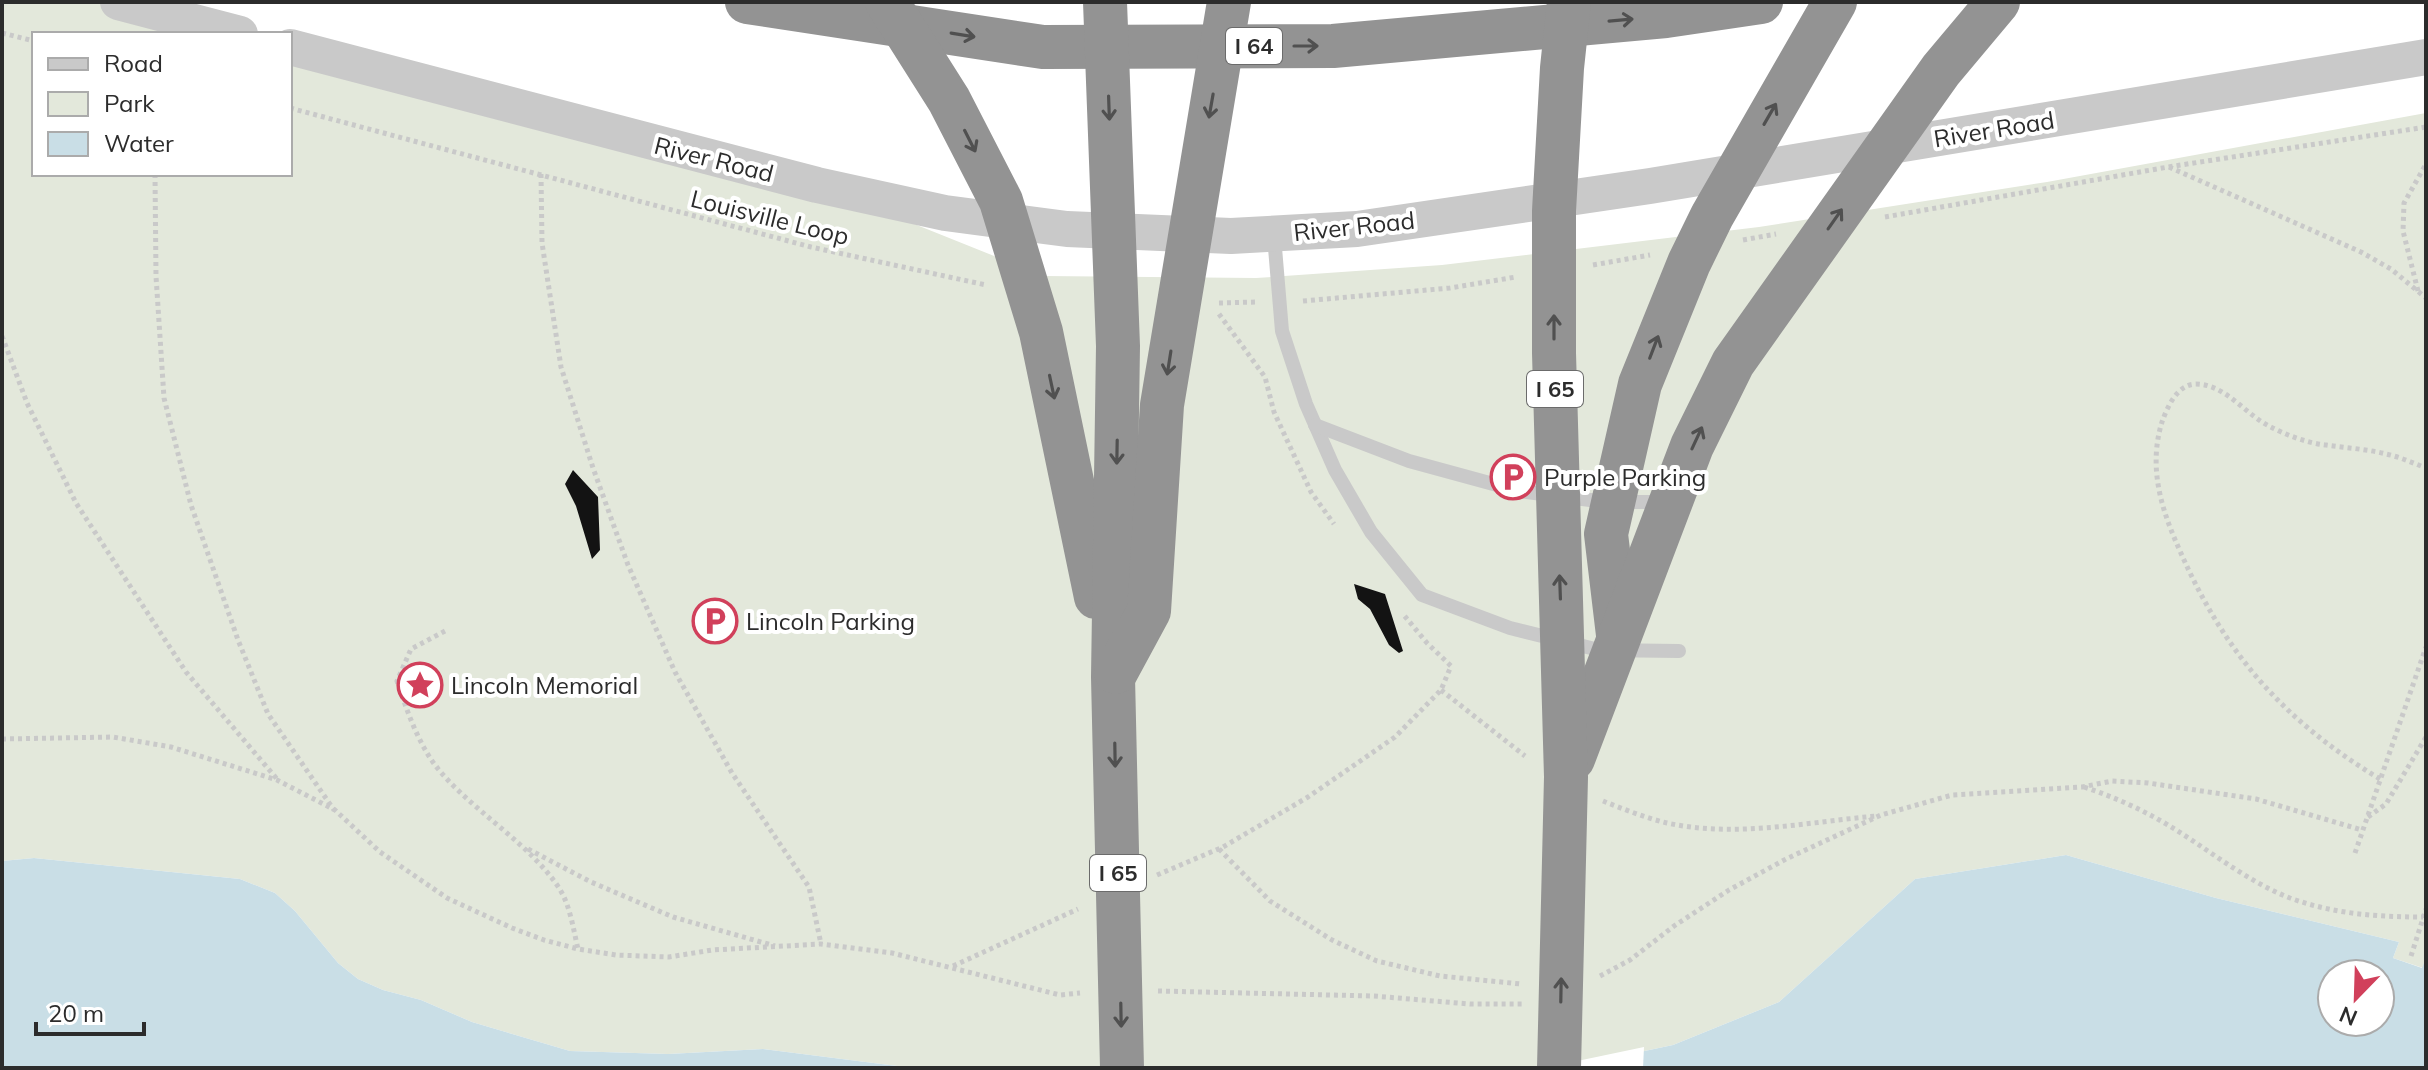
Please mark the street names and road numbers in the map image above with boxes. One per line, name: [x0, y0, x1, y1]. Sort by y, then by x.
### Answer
road number: I 64: [1226, 28, 1282, 64]
street label: River Road: [1932, 105, 2056, 153]
street label: River Road: [651, 130, 777, 188]
street label: Louisville Loop: [688, 183, 852, 251]
street label: River Road: [1292, 205, 1416, 247]
road number: I 65: [1527, 371, 1583, 407]
road number: I 65: [1090, 855, 1146, 891]

